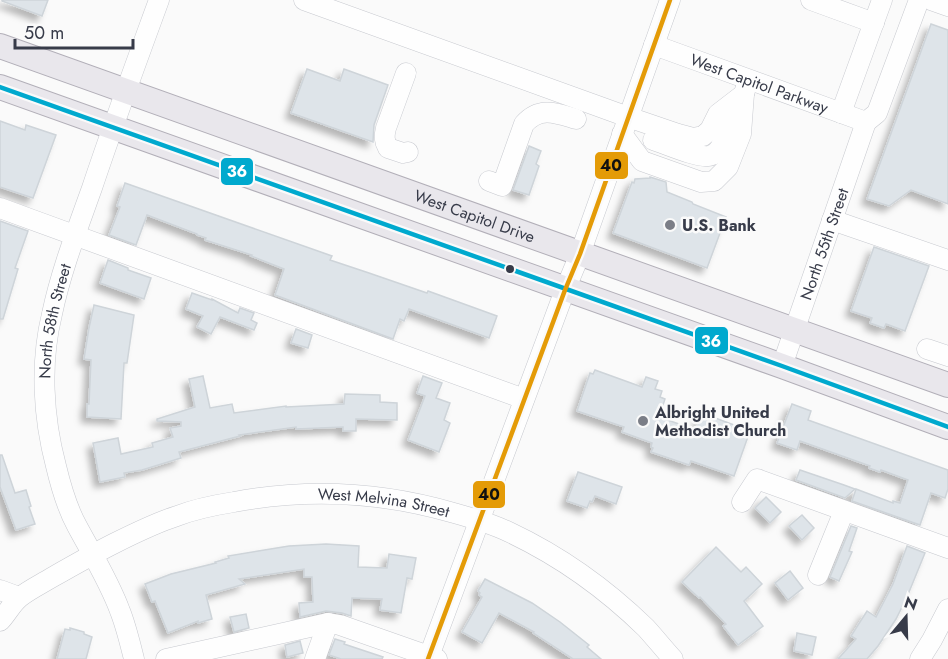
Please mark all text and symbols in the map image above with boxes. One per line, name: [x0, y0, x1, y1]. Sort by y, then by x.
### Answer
scale bar: [15, 12, 134, 50]
text: 50 m: [24, 20, 64, 46]
street label: West Capitol Parkway: [687, 48, 832, 119]
line badge: 40: [594, 151, 629, 180]
text: 40: [600, 154, 622, 177]
line badge: 36: [220, 157, 254, 186]
text: 36: [227, 160, 247, 183]
street label: West Capitol Drive: [411, 184, 538, 248]
street label: North 55th Street: [794, 185, 854, 303]
place label: U.S. Bank: [682, 214, 757, 237]
marker: U.S. Bank: [663, 218, 677, 232]
street label: North 58th Street: [33, 261, 76, 379]
unlabelled marker: [504, 263, 516, 275]
line badge: 36: [694, 326, 729, 355]
text: 36: [701, 330, 721, 353]
place label: Albright United Methodist Church: [654, 401, 786, 442]
marker: Albright United Methodist Church: [636, 414, 650, 428]
line badge: 40: [472, 480, 506, 509]
street label: West Melvina Street: [318, 482, 453, 523]
text: 40: [478, 483, 500, 506]
north arrow: [876, 587, 936, 647]
text: N: [901, 590, 920, 616]

